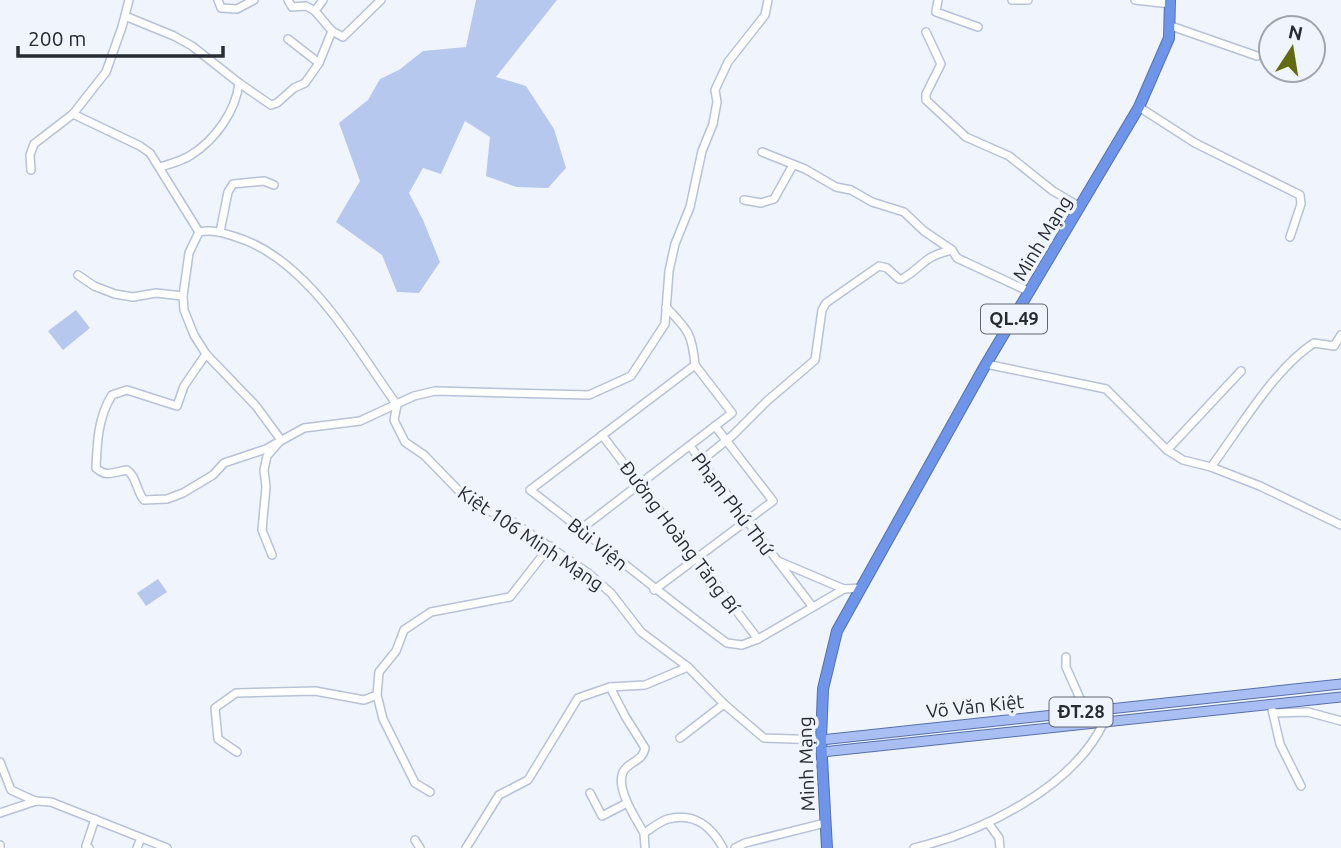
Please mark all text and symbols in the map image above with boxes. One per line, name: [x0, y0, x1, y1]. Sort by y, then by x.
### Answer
scale bar: [18, 14, 222, 58]
north arrow: [1257, 14, 1327, 84]
text: N: [1286, 20, 1305, 45]
text: 200 m: [28, 26, 86, 50]
street label: Minh Mạng: [1008, 192, 1076, 284]
road number: QL.49: [981, 304, 1047, 334]
street label: Phạm Phú Thứ: [687, 448, 779, 560]
street label: Đường Hoàng Tăng Bí: [616, 457, 745, 618]
street label: Kiệt 106 Minh Mạng: [454, 481, 608, 595]
street label: Bùi Viện: [564, 513, 632, 575]
street label: Võ Văn Kiệt: [925, 690, 1025, 722]
road number: ĐT.28: [1050, 698, 1112, 726]
street label: Minh Mạng: [793, 716, 819, 812]

